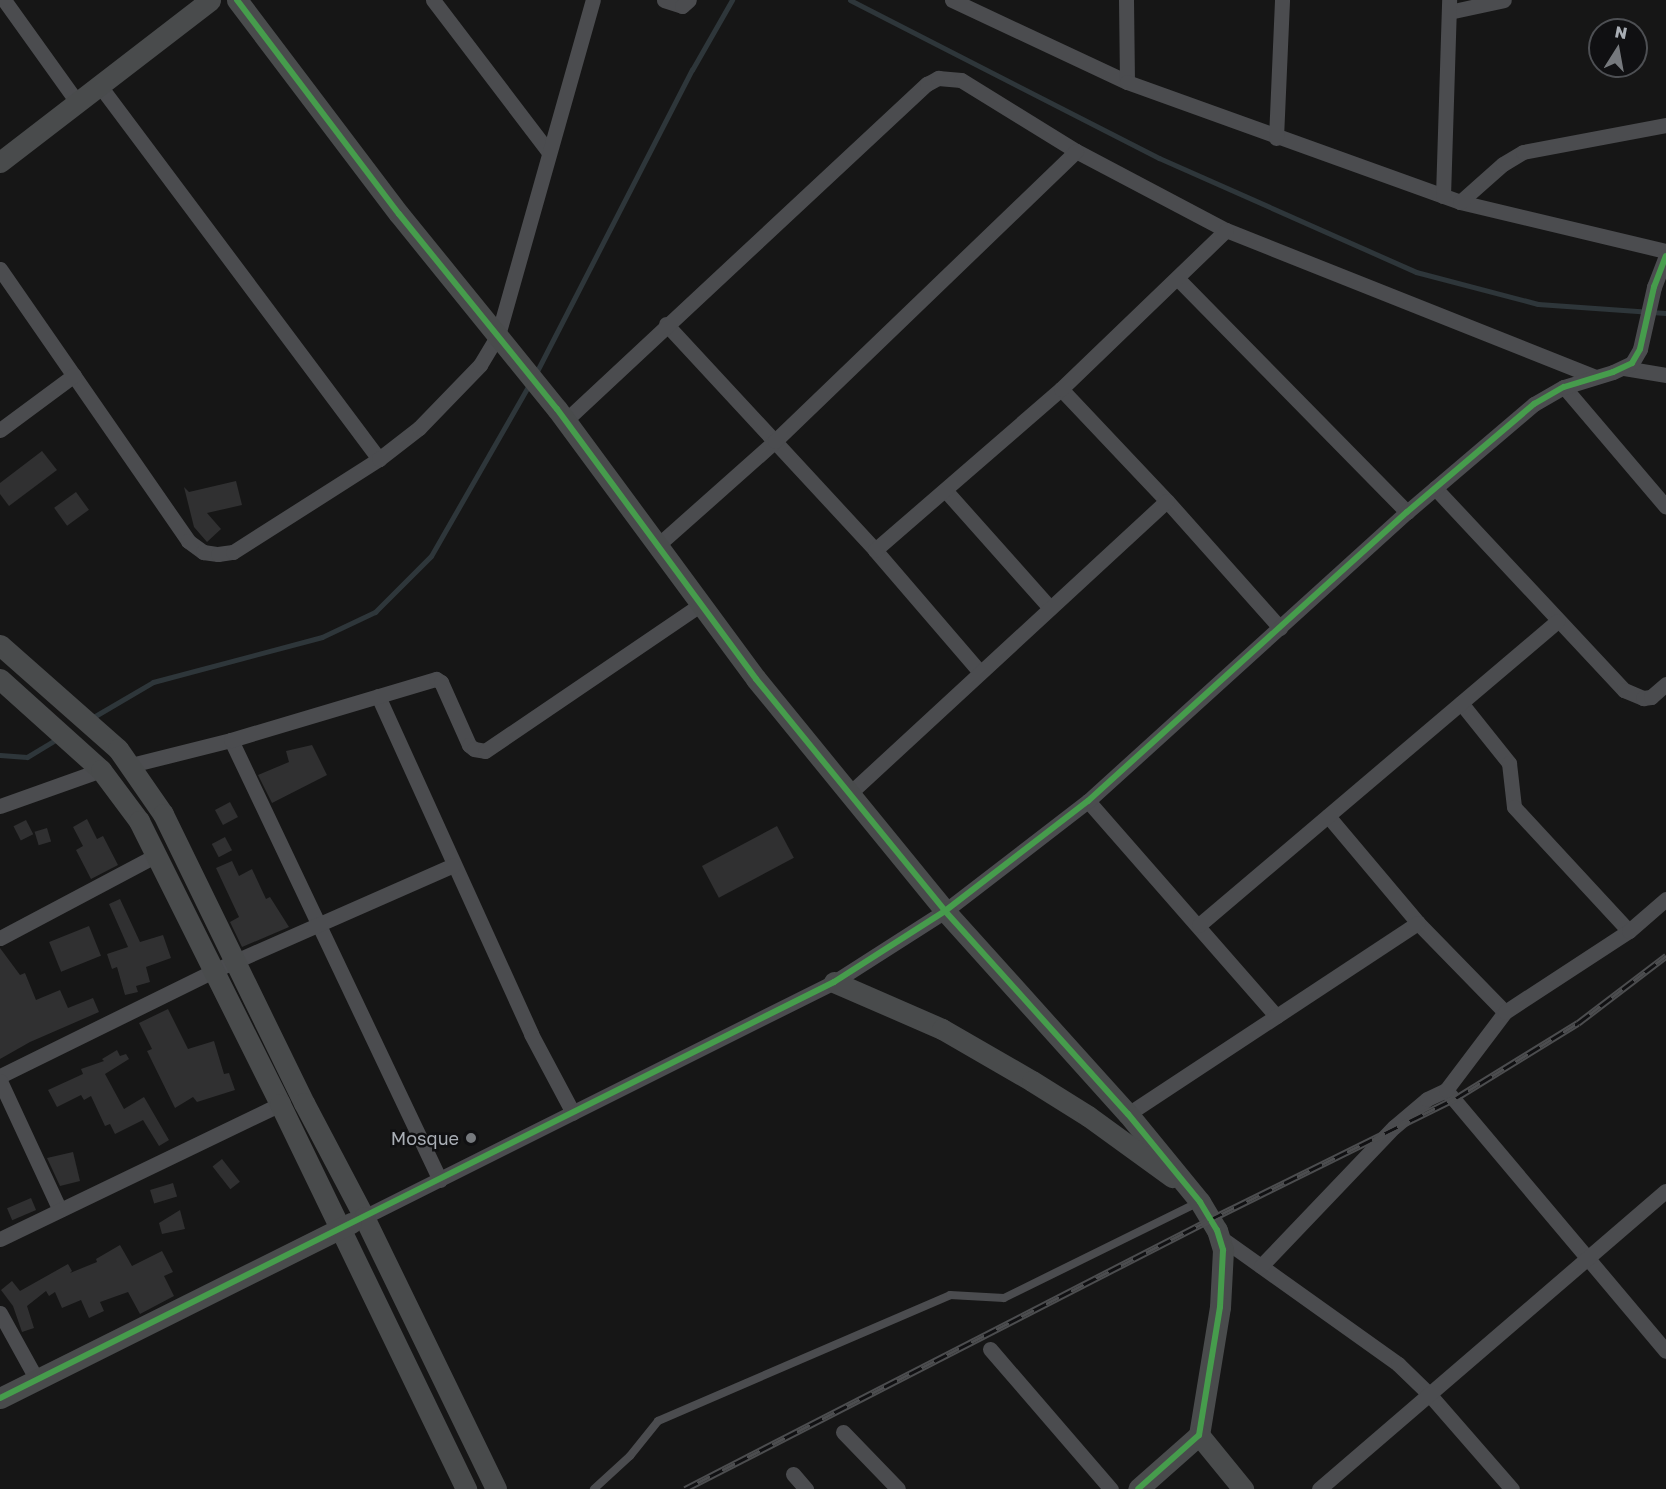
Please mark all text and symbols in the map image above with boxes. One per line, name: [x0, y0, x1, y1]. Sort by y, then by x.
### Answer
north arrow: [1588, 18, 1648, 78]
text: N: [1613, 21, 1629, 43]
place label: Mosque: [391, 1127, 459, 1149]
marker: Mosque: [464, 1131, 478, 1145]

